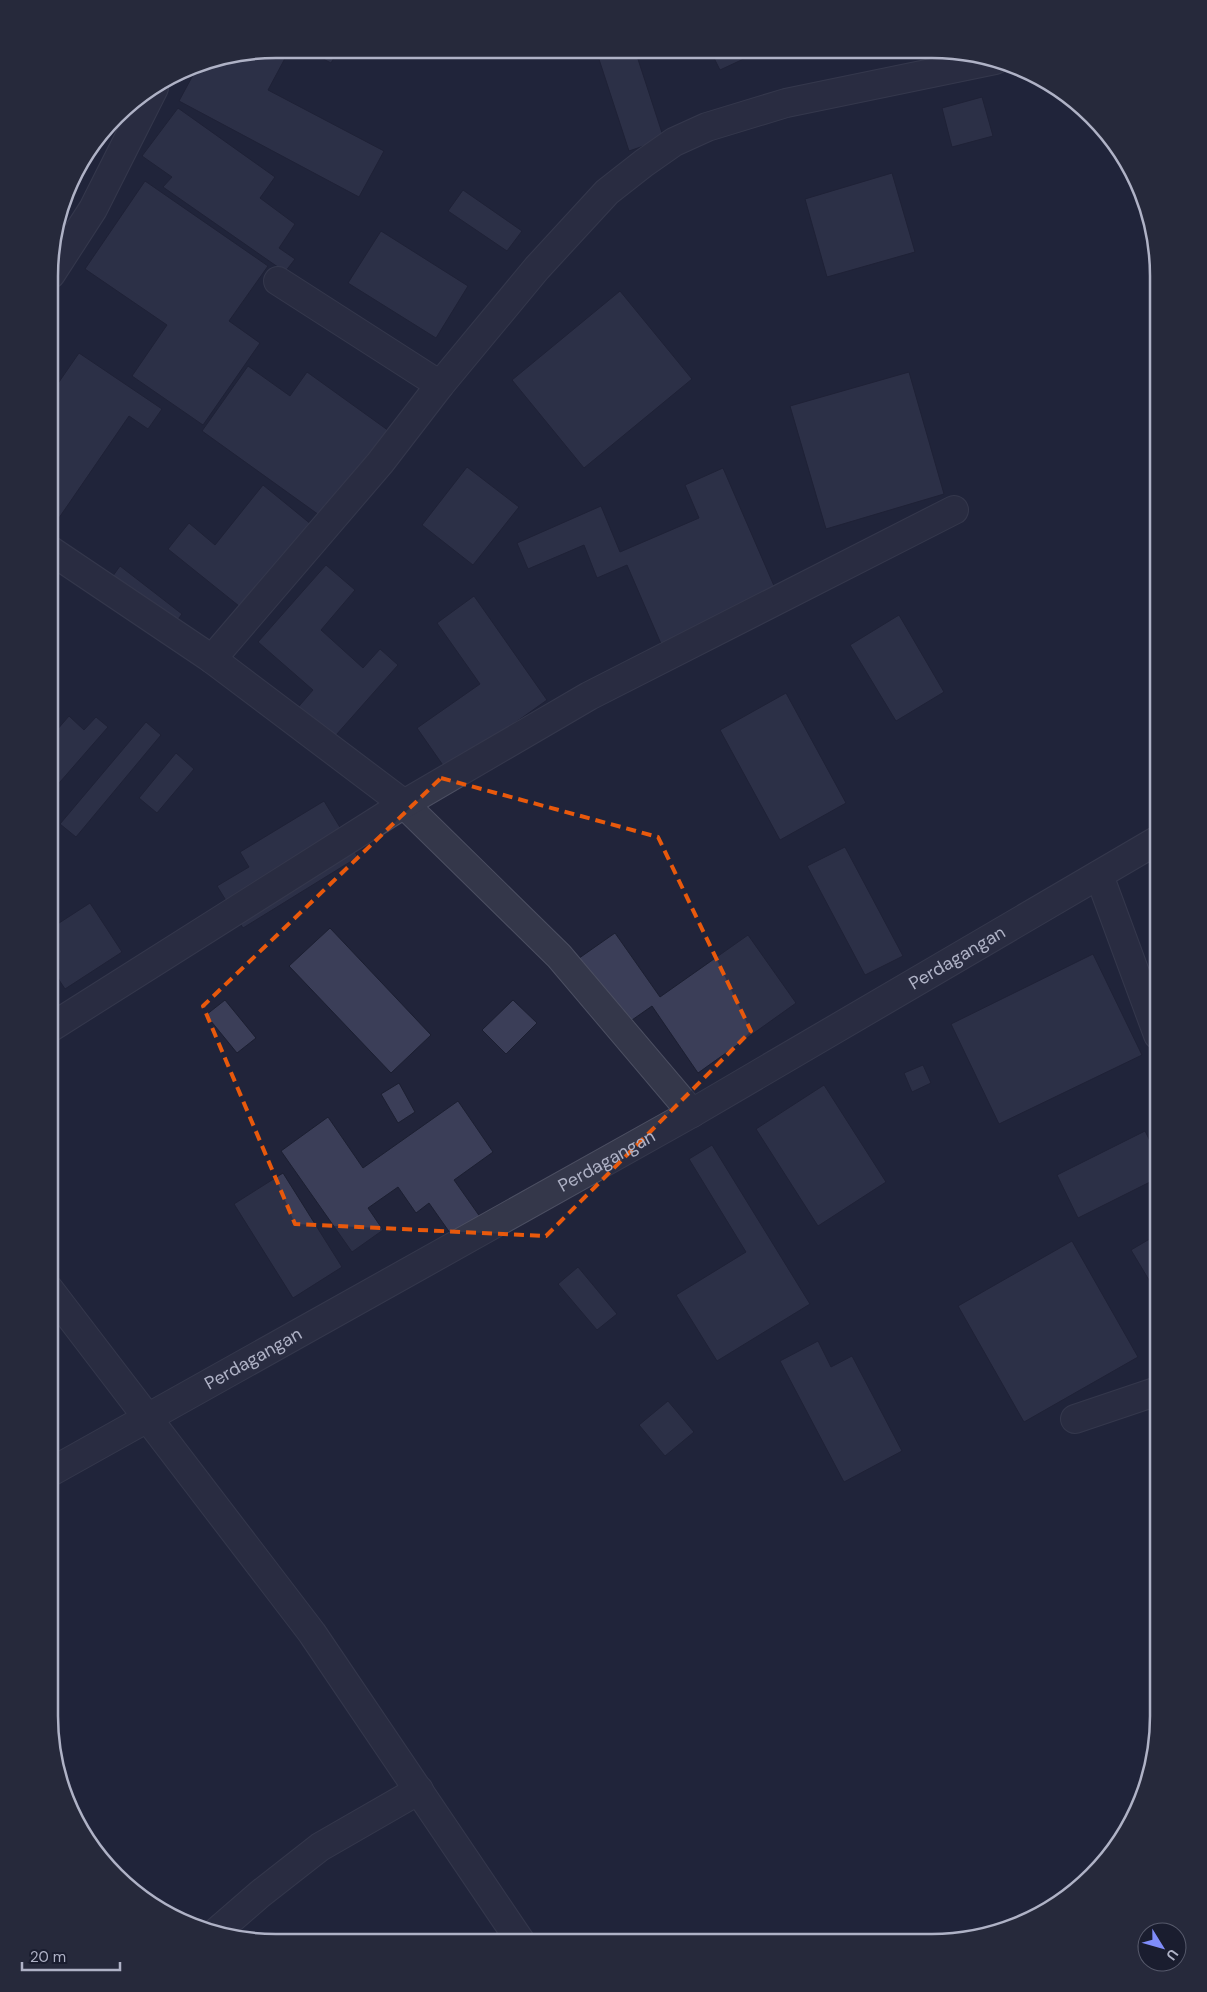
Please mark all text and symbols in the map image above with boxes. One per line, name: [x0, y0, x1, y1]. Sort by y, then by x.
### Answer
street label: Perdagangan: [904, 920, 1010, 995]
street label: Perdagangan: [554, 1124, 660, 1198]
street label: Perdagangan: [200, 1322, 306, 1396]
north arrow: [1137, 1922, 1187, 1972]
scale bar: [22, 1940, 120, 1972]
text: U: [1162, 1946, 1182, 1964]
text: 20 m: [30, 1947, 66, 1967]

